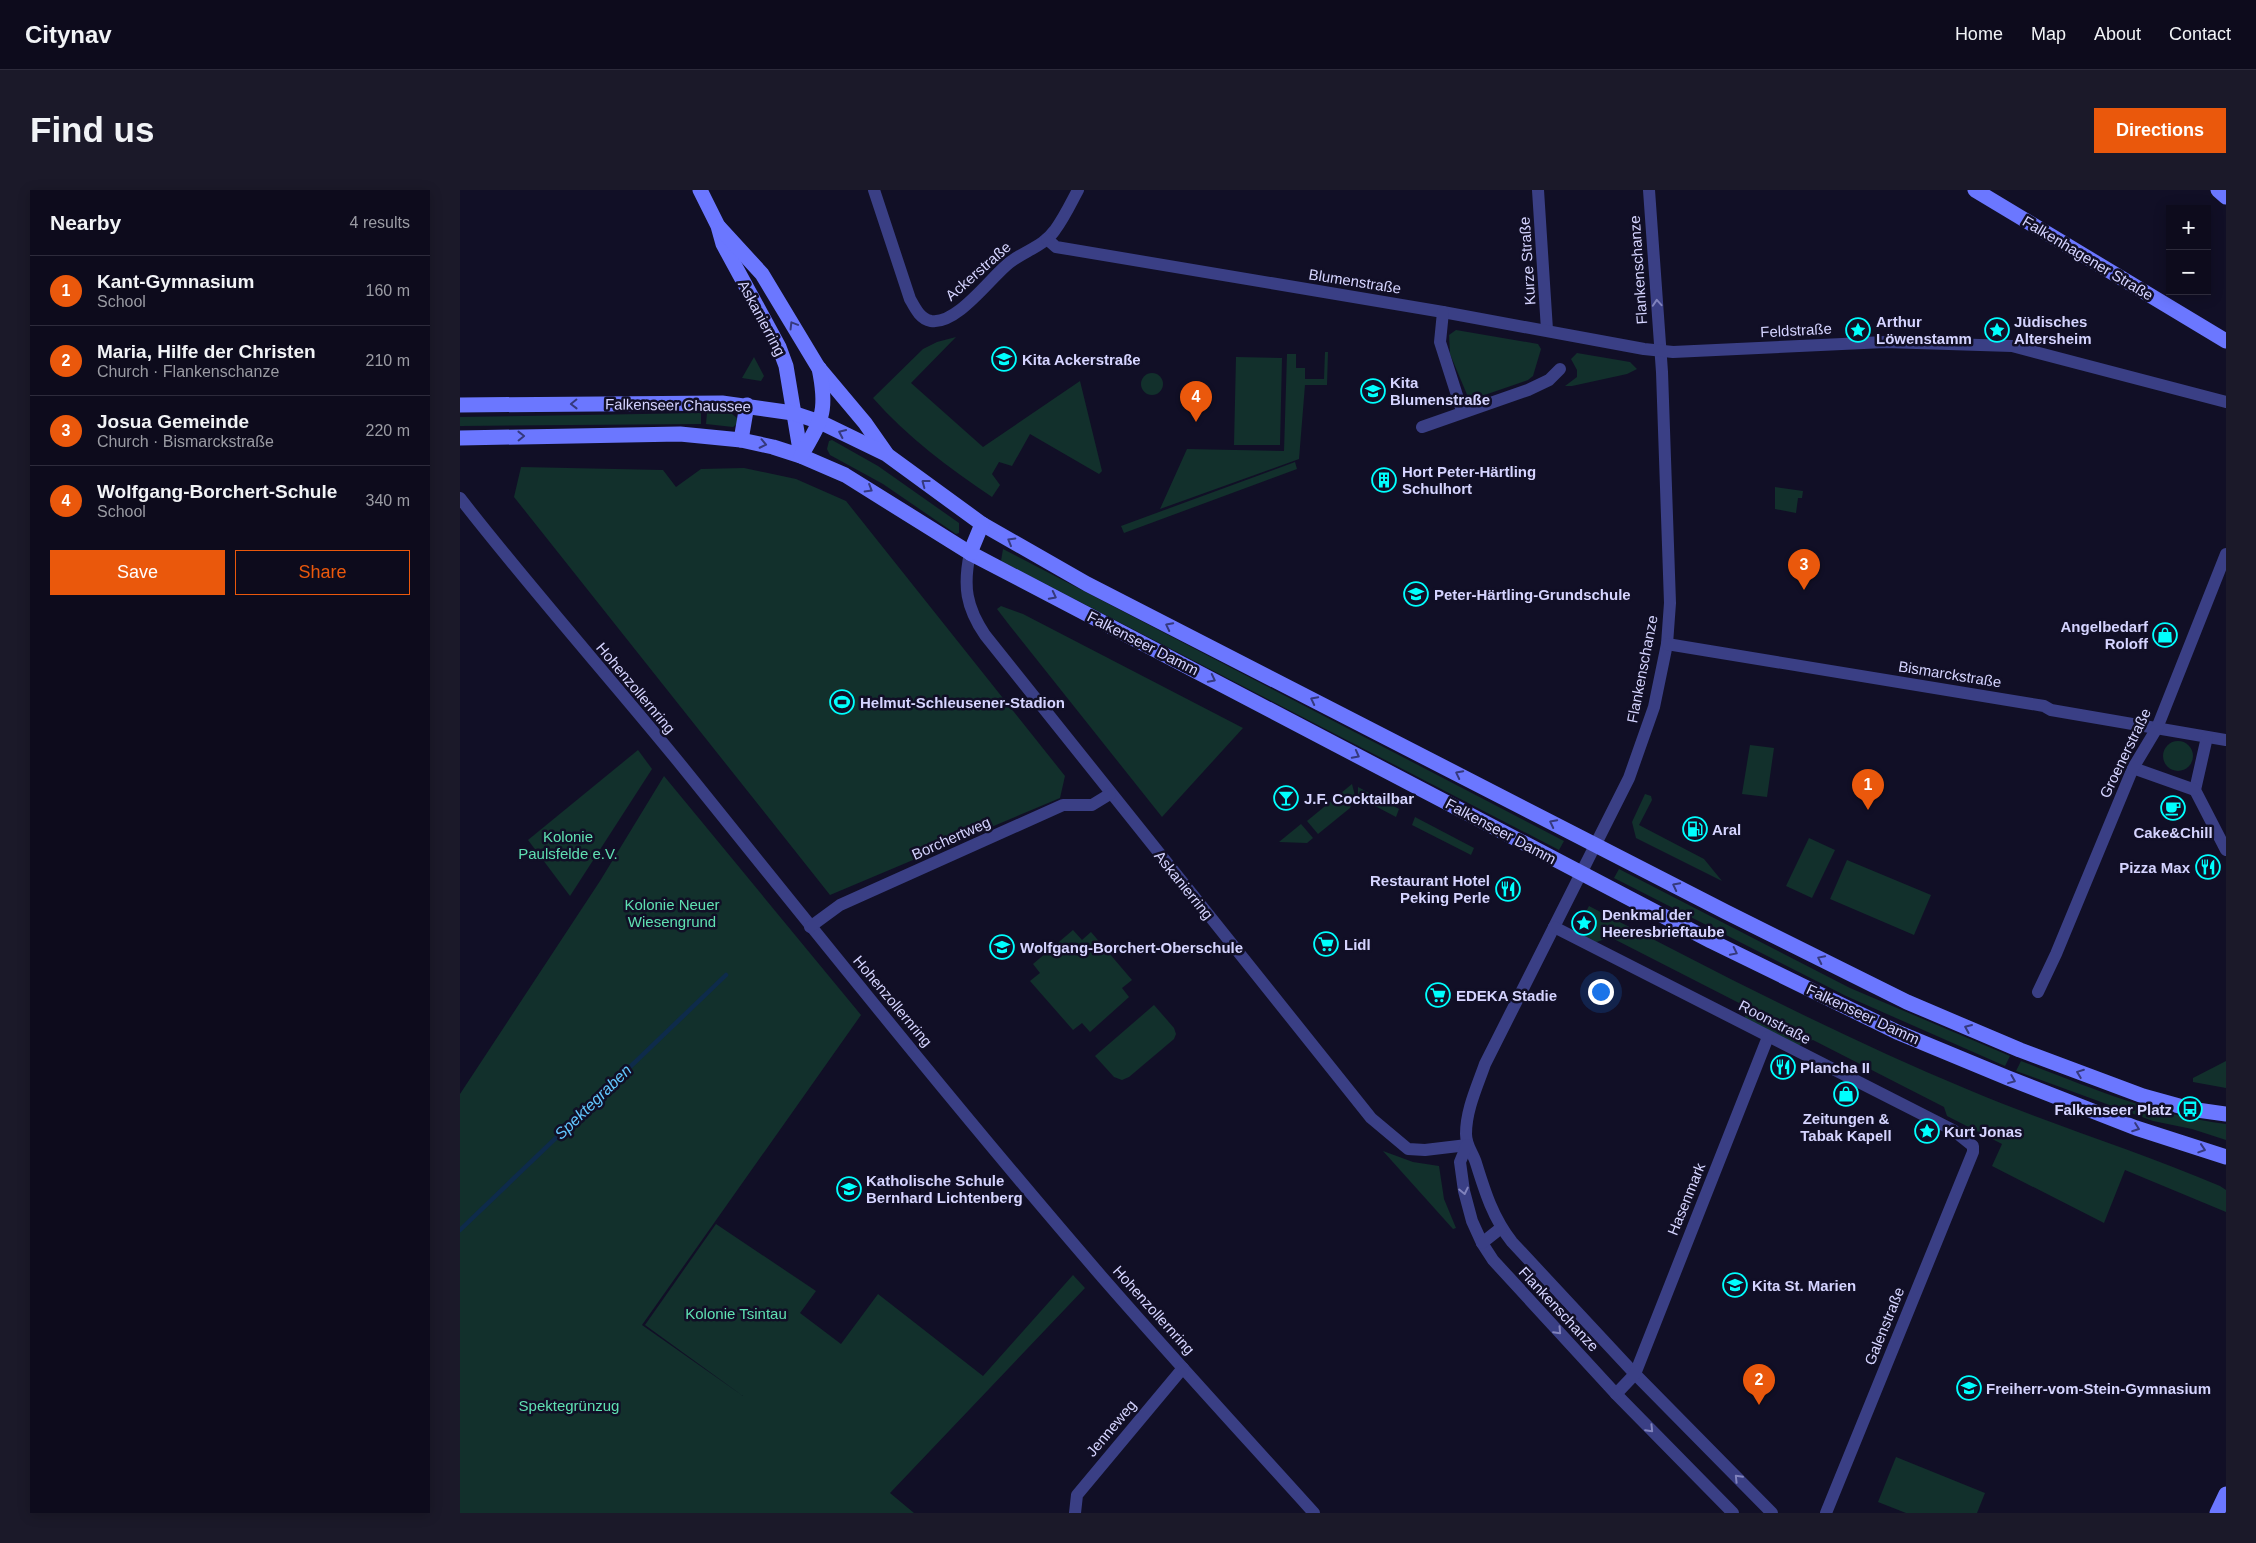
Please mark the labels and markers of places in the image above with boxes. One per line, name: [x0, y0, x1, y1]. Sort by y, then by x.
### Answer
place label: Arthur Löwenstamm: [1876, 313, 1972, 347]
place label: Jüdisches Altersheim: [2014, 313, 2092, 347]
place icon: Arthur Löwenstamm: [1845, 317, 1871, 343]
place icon: Jüdisches Altersheim: [1984, 317, 2010, 343]
school or university icon: Kita Ackerstraße: [991, 346, 1017, 372]
place label: Kita Ackerstraße: [1022, 351, 1141, 368]
place label: Kita Blumenstraße: [1390, 374, 1490, 408]
school or university icon: Kita Blumenstraße: [1360, 378, 1386, 404]
pin: 4: [1180, 381, 1212, 422]
place label: Hort Peter-Härtling Schulhort: [1402, 463, 1536, 497]
building icon: Hort Peter-Härtling Schulhort: [1371, 467, 1397, 493]
pin: 3: [1788, 549, 1820, 590]
school or university icon: Peter-Härtling-Grundschule: [1403, 581, 1429, 607]
place label: Peter-Härtling-Grundschule: [1434, 586, 1631, 603]
place label: Angelbedarf Roloff: [2060, 618, 2149, 652]
shop icon: Angelbedarf Roloff: [2152, 622, 2178, 648]
sports icon: Helmut-Schleusener-Stadion: [829, 689, 855, 715]
place label: Helmut-Schleusener-Stadion: [860, 694, 1065, 711]
pin: 1: [1852, 769, 1884, 810]
bar icon: J.F. Cocktailbar: [1273, 785, 1299, 811]
place label: J.F. Cocktailbar: [1304, 790, 1414, 807]
cafe icon: Cake&Chill: [2160, 795, 2186, 821]
fuel station icon: Aral: [1682, 816, 1708, 842]
place label: Aral: [1712, 821, 1741, 838]
place label: Cake&Chill: [2133, 824, 2213, 841]
restaurant icon: Pizza Max: [2195, 854, 2221, 880]
place label: Pizza Max: [2119, 859, 2191, 876]
place label: Restaurant Hotel Peking Perle: [1370, 872, 1490, 906]
restaurant icon: Restaurant Hotel Peking Perle: [1495, 876, 1521, 902]
place label: Denkmal der Heeresbrieftaube: [1602, 906, 1725, 940]
place icon: Denkmal der Heeresbrieftaube: [1571, 910, 1597, 936]
supermarket icon: Lidl: [1313, 931, 1339, 957]
school or university icon: Wolfgang-Borchert-Oberschule: [989, 934, 1015, 960]
place label: Lidl: [1344, 936, 1371, 953]
place label: Wolfgang-Borchert-Oberschule: [1020, 939, 1243, 956]
supermarket icon: EDEKA Stadie: [1425, 982, 1451, 1008]
place label: EDEKA Stadie: [1456, 987, 1557, 1004]
restaurant icon: Plancha II: [1770, 1054, 1796, 1080]
place label: Plancha II: [1800, 1059, 1870, 1076]
shop icon: Zeitungen & Tabak Kapell: [1833, 1081, 1859, 1107]
bus stop icon: Falkenseer Platz: [2177, 1096, 2203, 1122]
place label: Falkenseer Platz: [2054, 1101, 2172, 1118]
place label: Zeitungen & Tabak Kapell: [1800, 1110, 1892, 1144]
place icon: Kurt Jonas: [1914, 1118, 1940, 1144]
place label: Kurt Jonas: [1944, 1123, 2022, 1140]
place label: Katholische Schule Bernhard Lichtenberg: [866, 1172, 1023, 1206]
school or university icon: Katholische Schule Bernhard Lichtenberg: [836, 1176, 862, 1202]
school or university icon: Kita St. Marien: [1722, 1272, 1748, 1298]
place label: Kita St. Marien: [1752, 1277, 1856, 1294]
pin: 2: [1743, 1364, 1775, 1405]
school or university icon: Freiherr-vom-Stein-Gymnasium: [1956, 1375, 1982, 1401]
place label: Freiherr-vom-Stein-Gymnasium: [1986, 1380, 2211, 1397]

